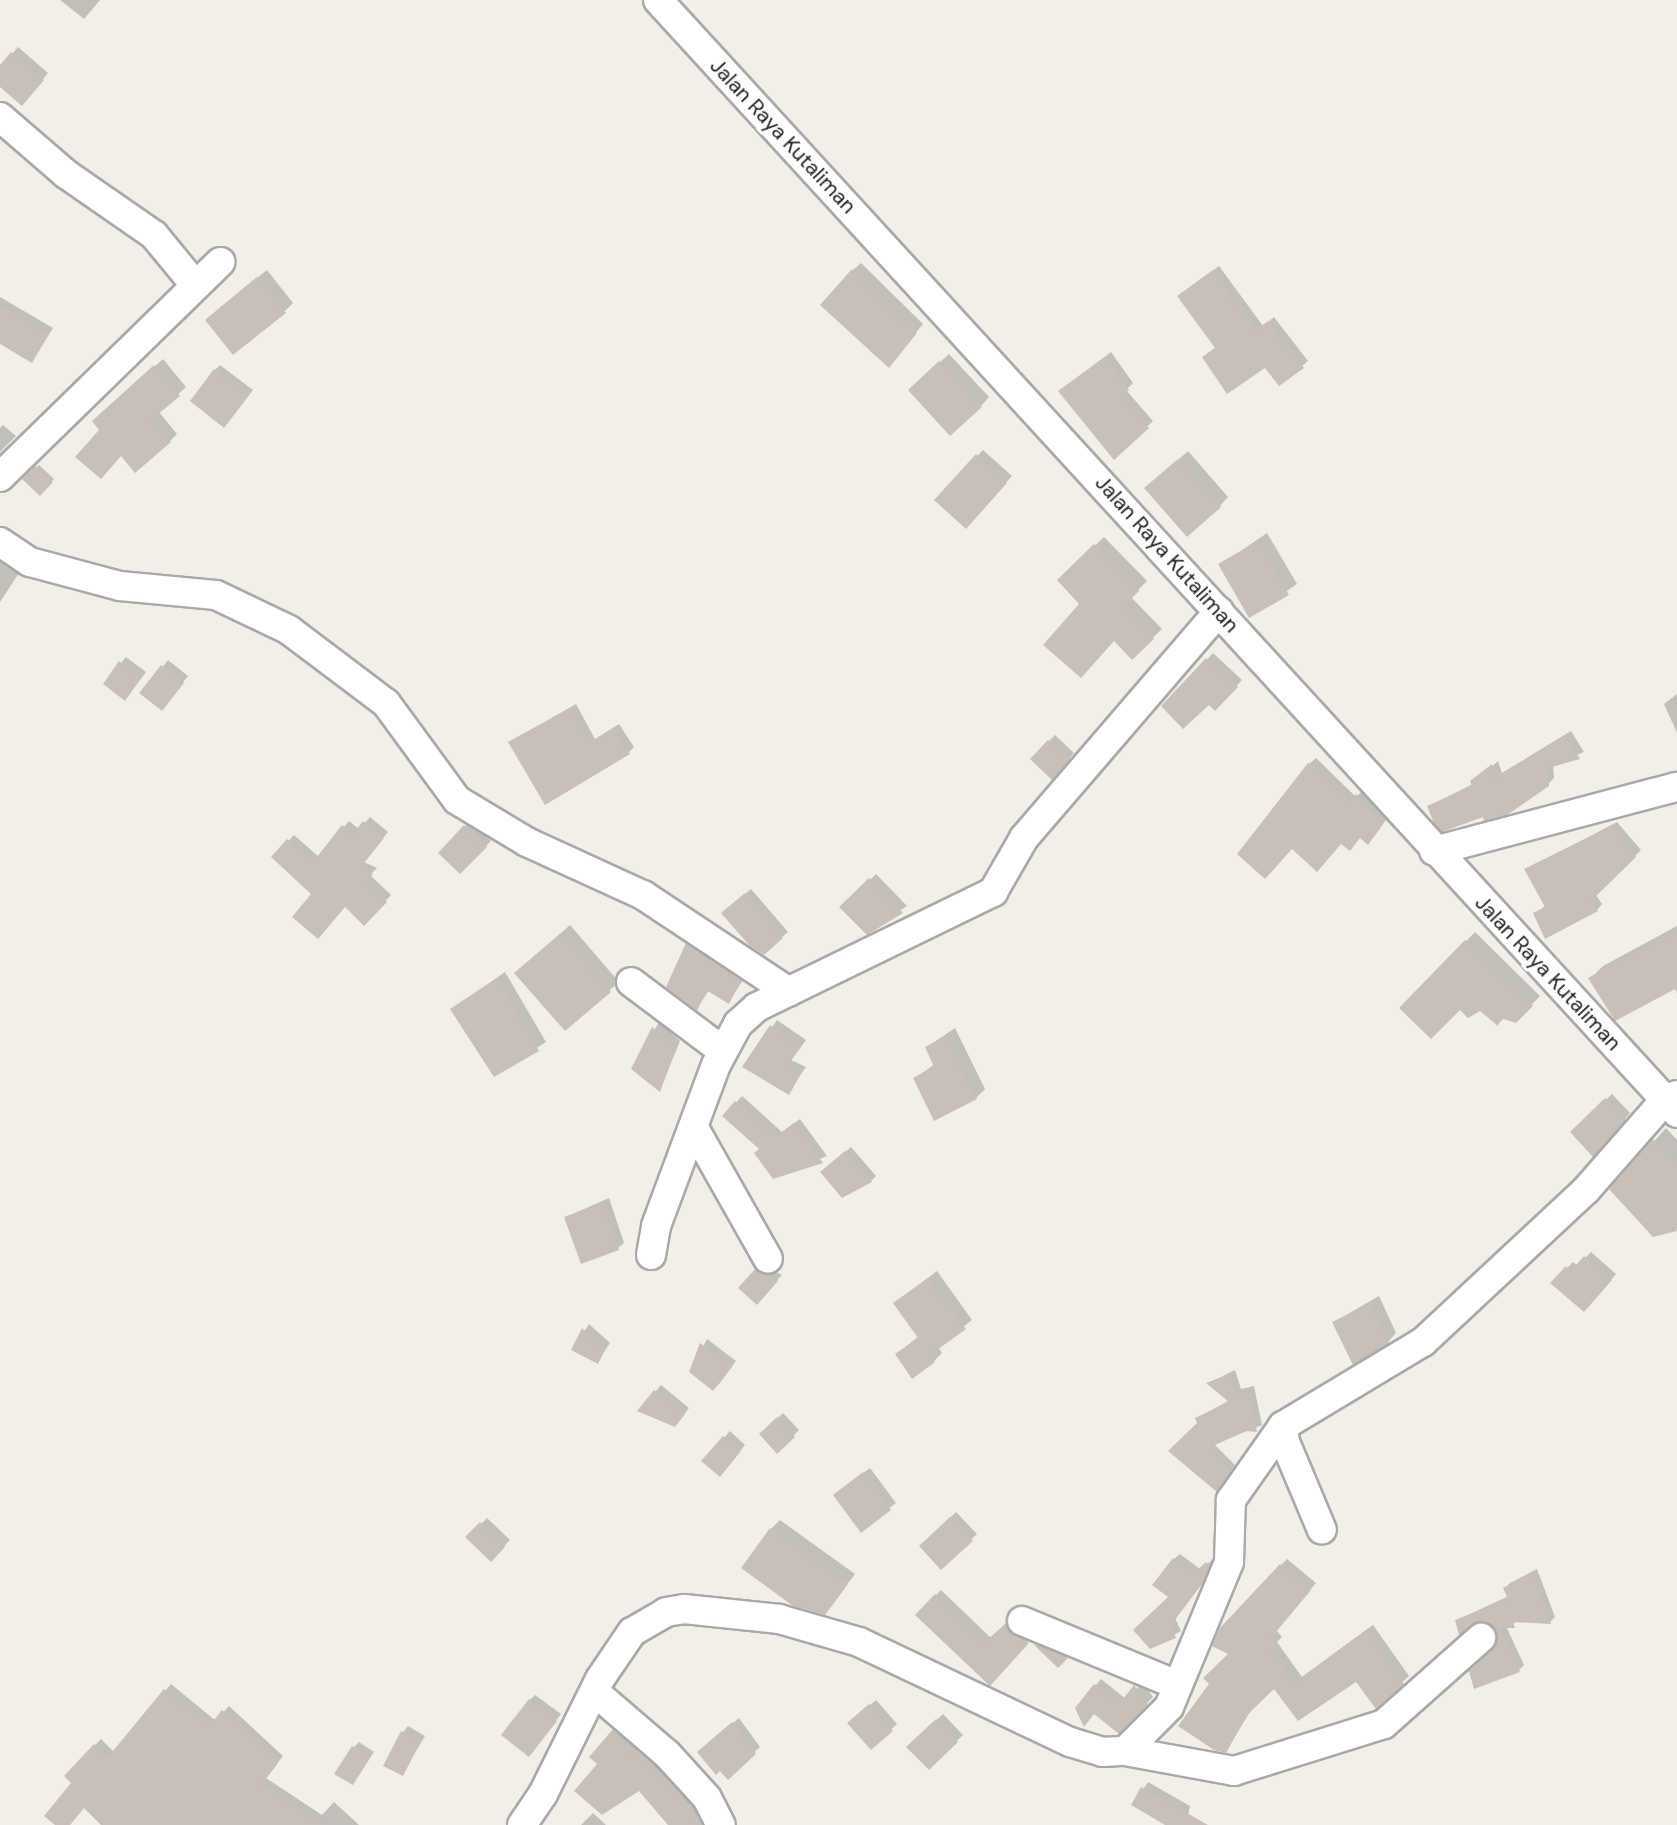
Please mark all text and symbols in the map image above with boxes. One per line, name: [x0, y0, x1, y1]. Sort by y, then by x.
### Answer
street label: Jalan Raya Kutaliman: [705, 53, 861, 219]
street label: Jalan Raya Kutaliman: [1090, 470, 1244, 638]
street label: Jalan Raya Kutaliman: [1470, 890, 1626, 1056]

